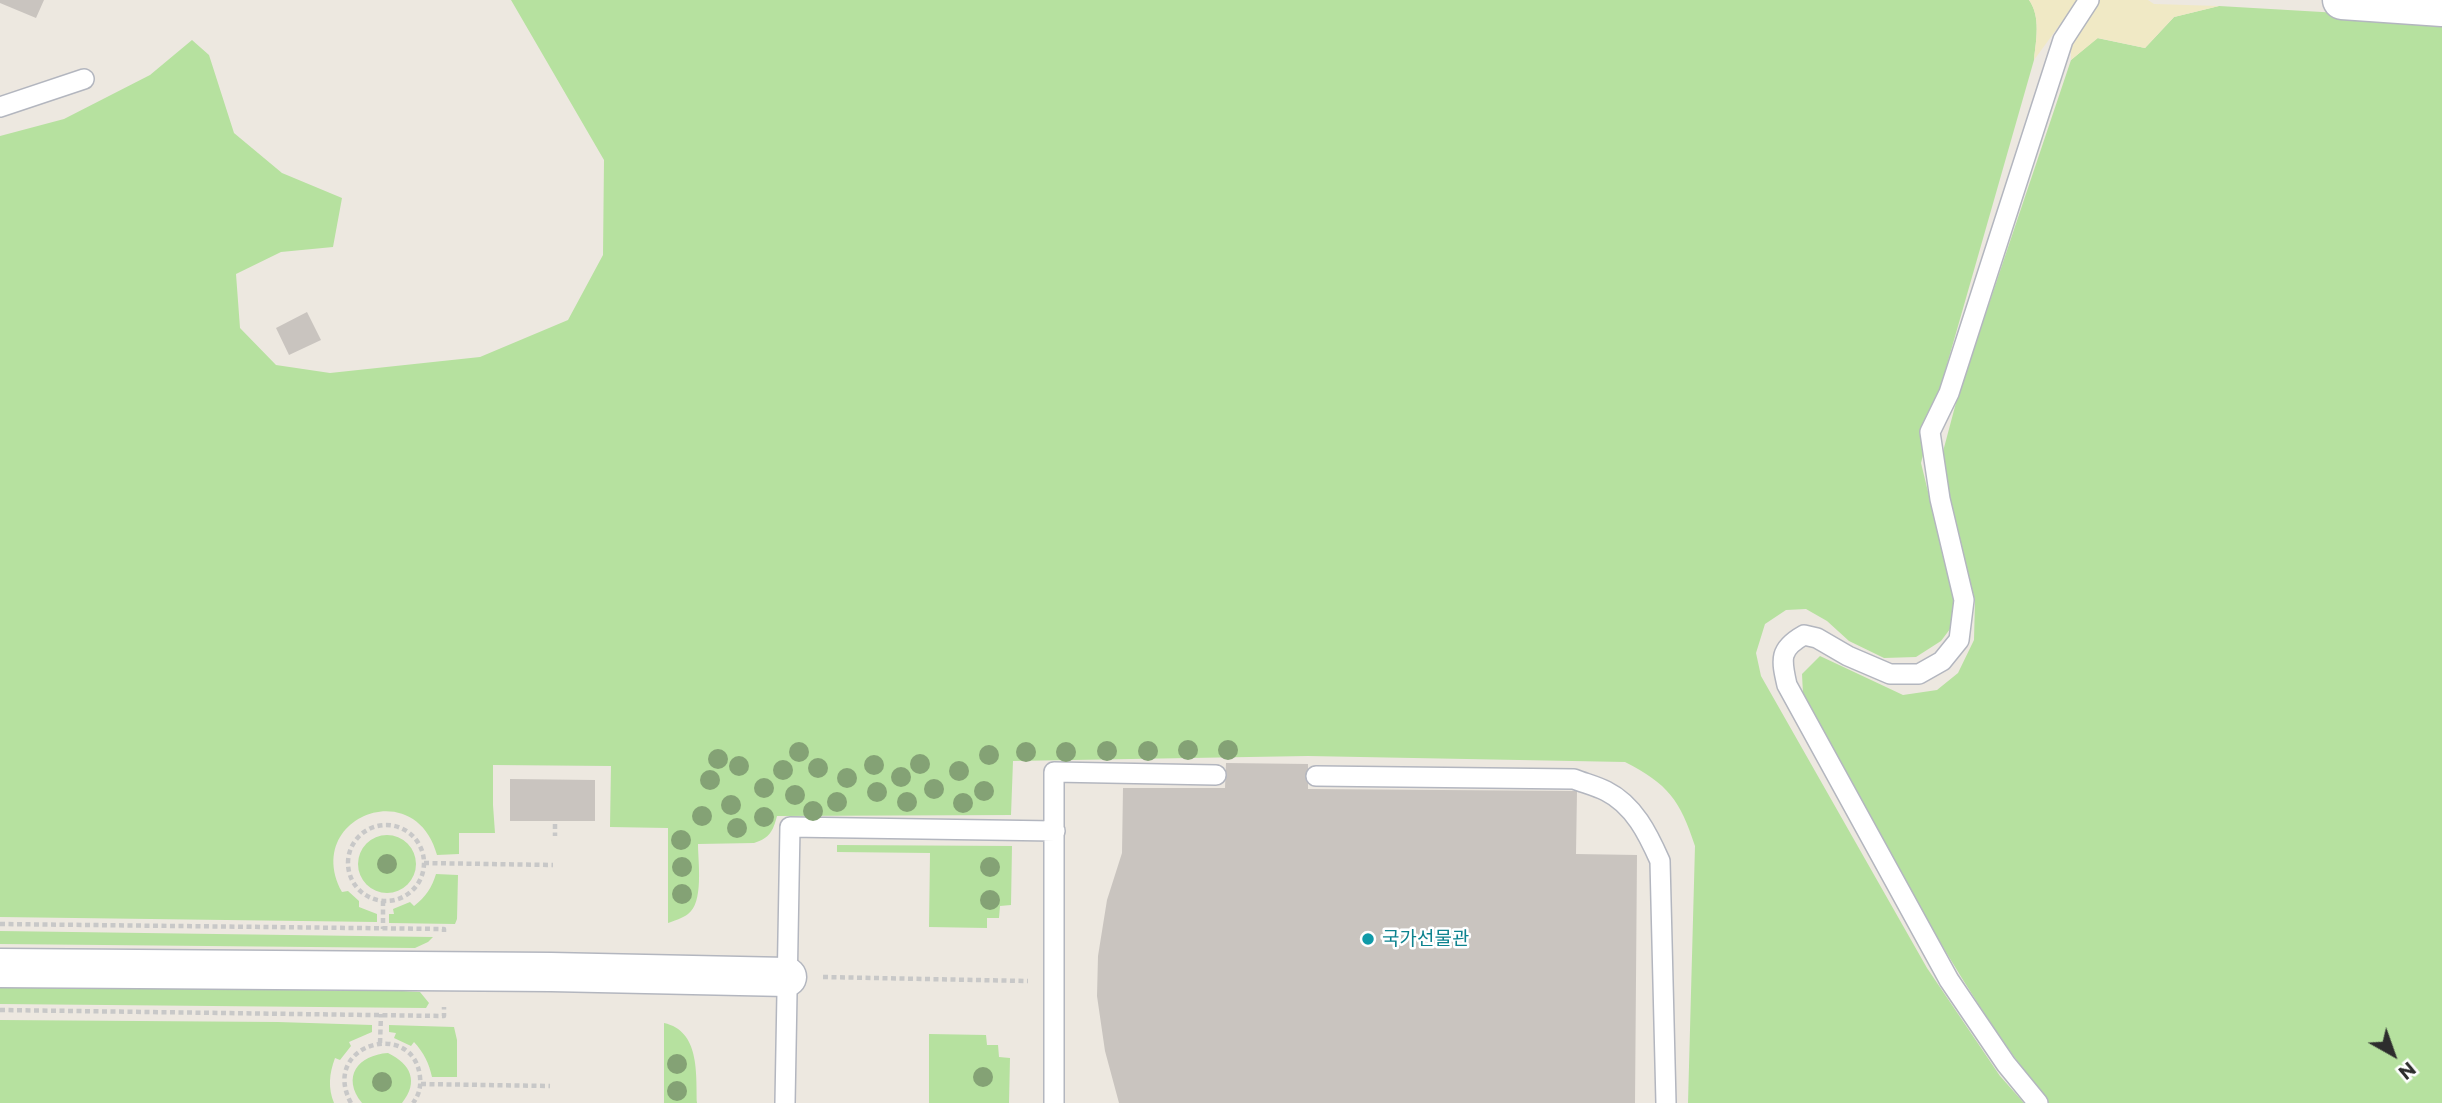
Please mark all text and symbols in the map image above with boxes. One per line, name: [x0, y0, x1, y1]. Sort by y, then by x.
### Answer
place label: 국가선물관: [1382, 928, 1469, 950]
marker: 국가선물관: [1360, 931, 1376, 947]
north arrow: [2358, 1019, 2428, 1089]
text: N: [2394, 1057, 2420, 1084]

